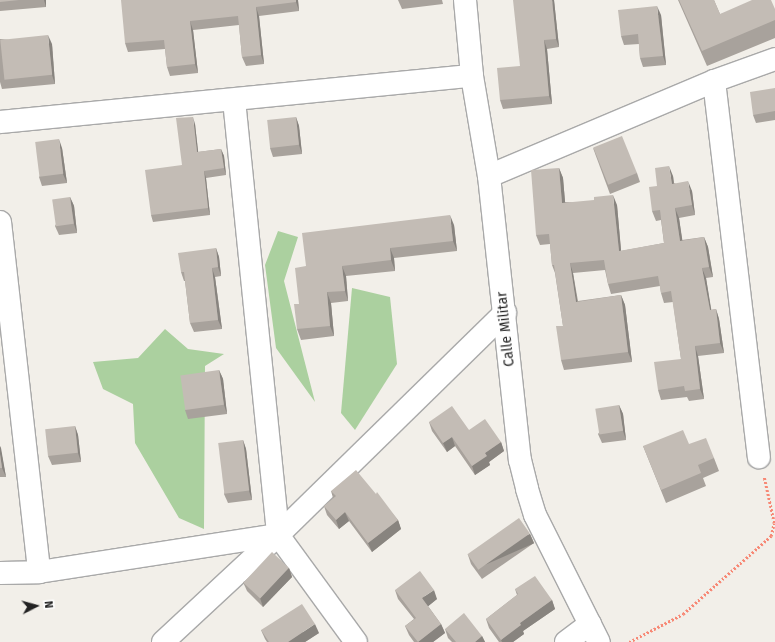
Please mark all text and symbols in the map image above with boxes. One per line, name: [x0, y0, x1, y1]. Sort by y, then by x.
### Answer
street label: Calle Militar: [494, 291, 518, 367]
north arrow: [16, 586, 56, 626]
text: N: [42, 600, 55, 609]

